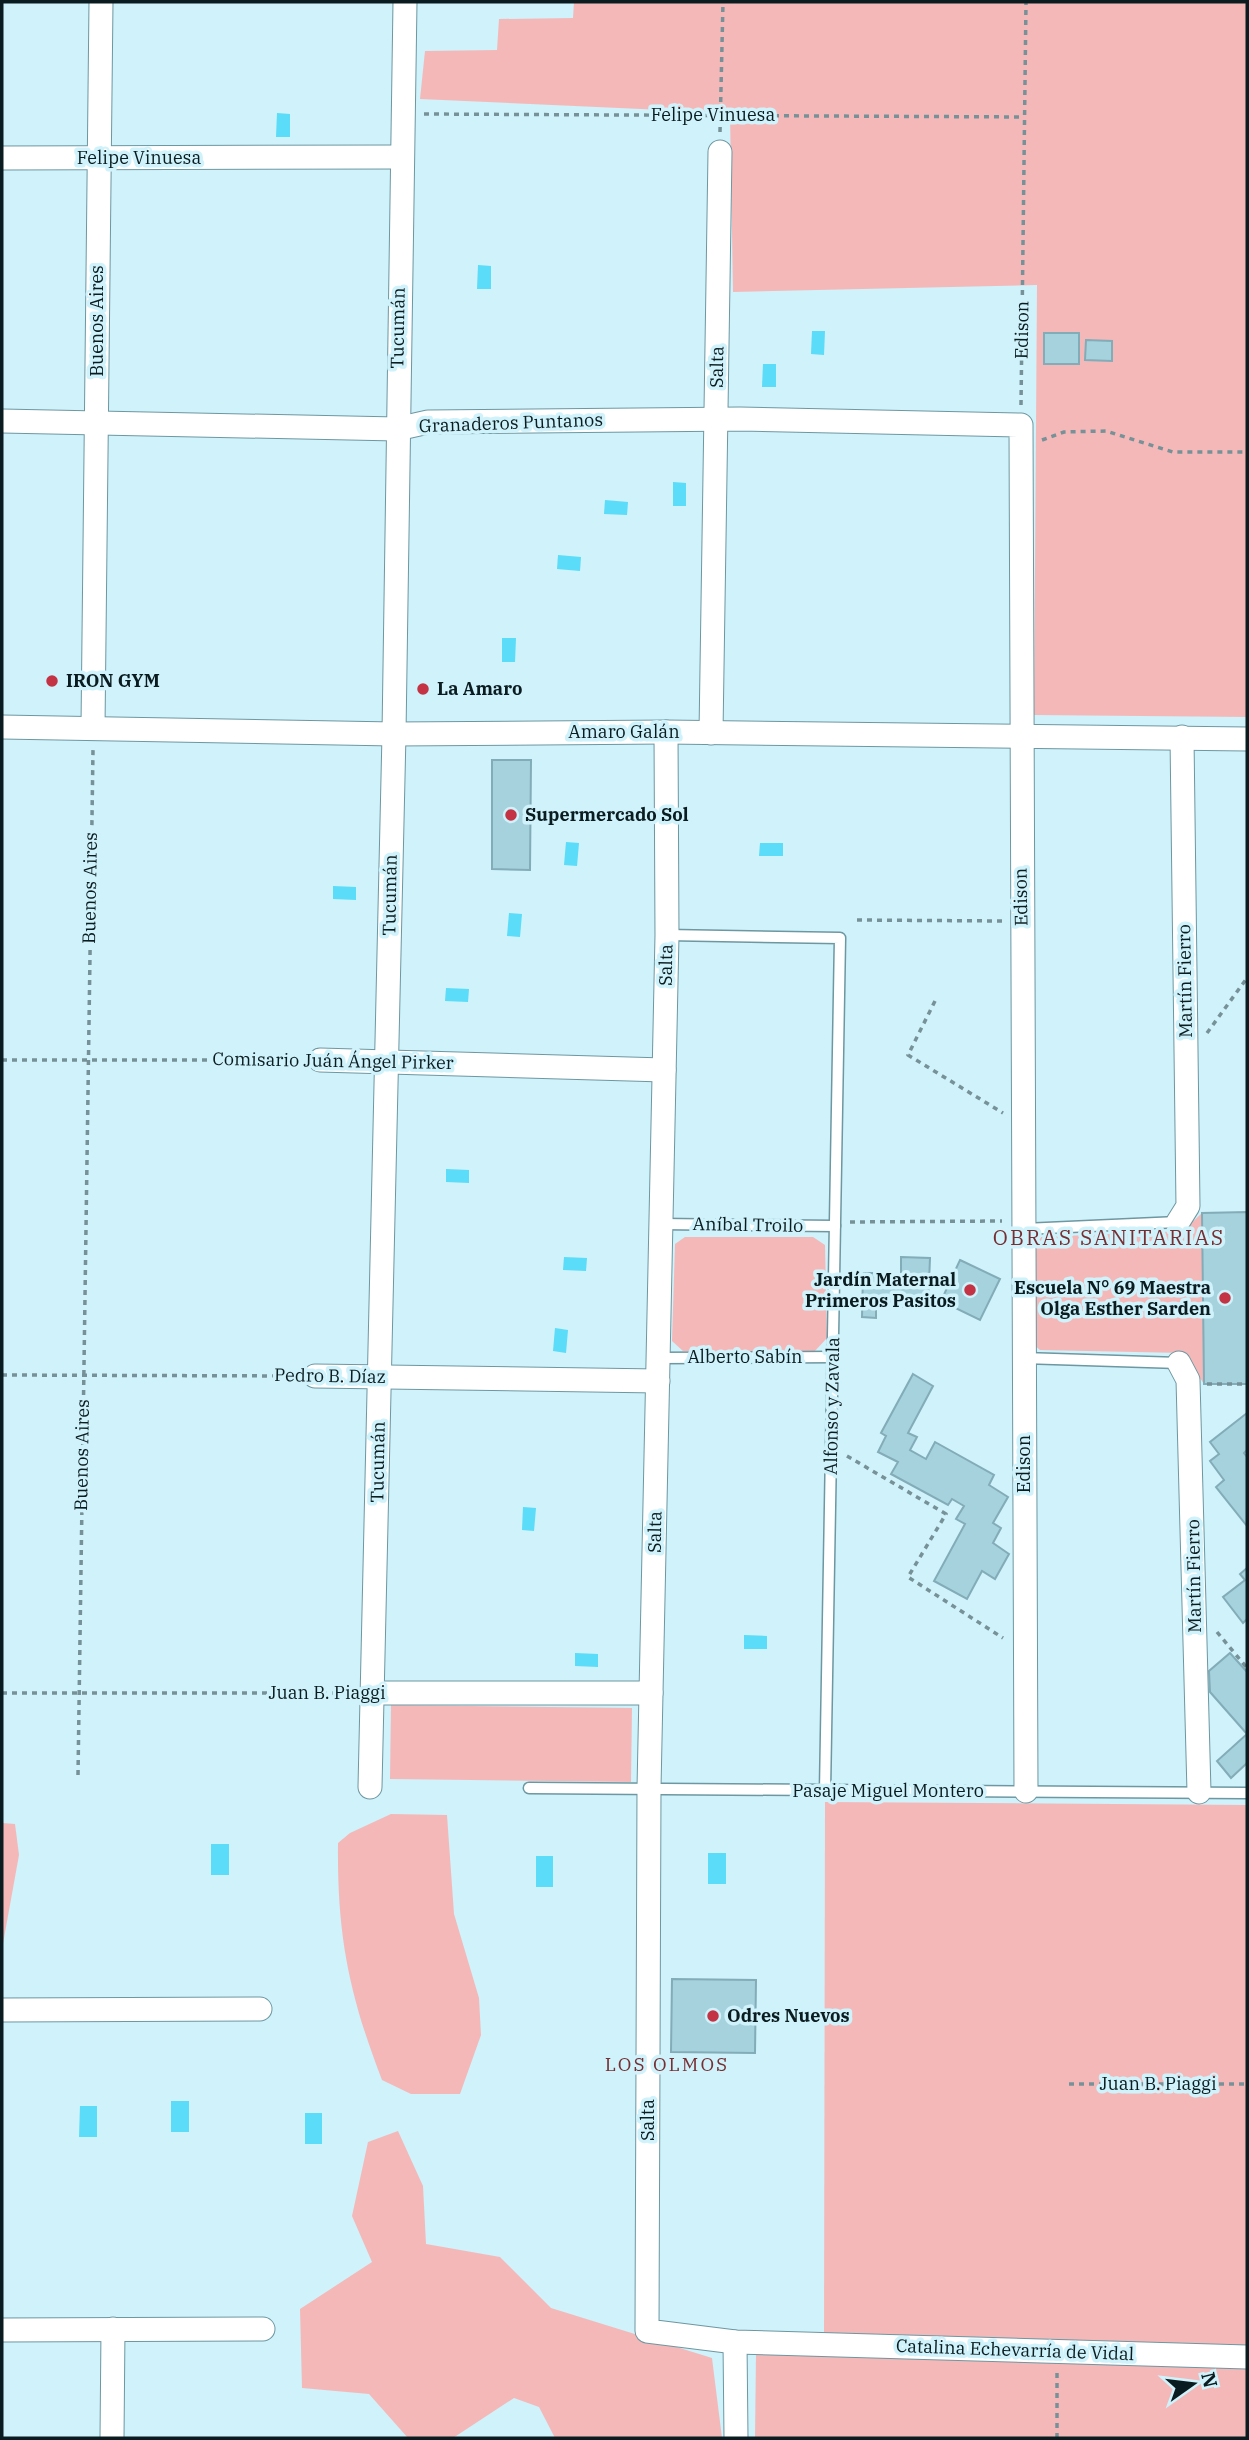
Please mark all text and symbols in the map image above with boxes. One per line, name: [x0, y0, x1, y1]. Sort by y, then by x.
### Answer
street label: Felipe Vinuesa: [651, 103, 775, 126]
street label: Felipe Vinuesa: [77, 146, 201, 169]
street label: Buenos Aires: [85, 265, 108, 377]
street label: Tucumán: [385, 287, 410, 369]
street label: Edison: [1009, 301, 1034, 359]
street label: Salta: [705, 346, 728, 388]
street label: Granaderos Puntanos: [418, 408, 603, 437]
place label: IRON GYM: [66, 669, 160, 692]
marker: IRON GYM: [44, 673, 60, 689]
place label: La Amaro: [437, 677, 522, 700]
marker: La Amaro: [415, 681, 431, 697]
street label: Amaro Galán: [568, 720, 680, 743]
place label: Supermercado Sol: [525, 803, 689, 826]
marker: Supermercado Sol: [503, 807, 519, 823]
street label: Buenos Aires: [77, 832, 102, 944]
street label: Tucumán: [377, 854, 402, 936]
street label: Edison: [1008, 868, 1033, 926]
street label: Martín Fierro: [1172, 924, 1197, 1038]
street label: Salta: [654, 944, 677, 986]
street label: Comisario Juán Ángel Pirker: [212, 1047, 454, 1074]
street label: Aníbal Troilo: [692, 1212, 804, 1237]
district label: OBRAS SANITARIAS: [993, 1223, 1225, 1251]
place label: Jardín Maternal Primeros Pasitos: [805, 1268, 956, 1312]
place label: Escuela N° 69 Maestra Olga Esther Sarden: [1014, 1276, 1211, 1320]
marker: Jardín Maternal Primeros Pasitos: [962, 1282, 978, 1298]
marker: Escuela N° 69 Maestra Olga Esther Sarden: [1217, 1290, 1233, 1306]
street label: Alfonso y Zavala: [819, 1337, 844, 1475]
street label: Alberto Sabín: [687, 1345, 803, 1368]
street label: Pedro B. Díaz: [274, 1363, 386, 1388]
street label: Buenos Aires: [69, 1399, 94, 1511]
street label: Tucumán: [365, 1421, 390, 1503]
street label: Edison: [1012, 1435, 1035, 1493]
street label: Salta: [643, 1511, 666, 1553]
street label: Martín Fierro: [1181, 1519, 1206, 1633]
street label: Juan B. Piaggi: [268, 1681, 386, 1704]
street label: Pasaje Miguel Montero: [792, 1779, 984, 1802]
place label: Odres Nuevos: [727, 2004, 850, 2027]
marker: Odres Nuevos: [705, 2008, 721, 2024]
district label: LOS OLMOS: [605, 2052, 729, 2076]
street label: Juan B. Piaggi: [1099, 2072, 1217, 2095]
street label: Salta: [636, 2099, 659, 2141]
street label: Catalina Echevarría de Vidal: [895, 2334, 1135, 2365]
north arrow: [1158, 2349, 1228, 2419]
text: N: [1196, 2370, 1223, 2390]

